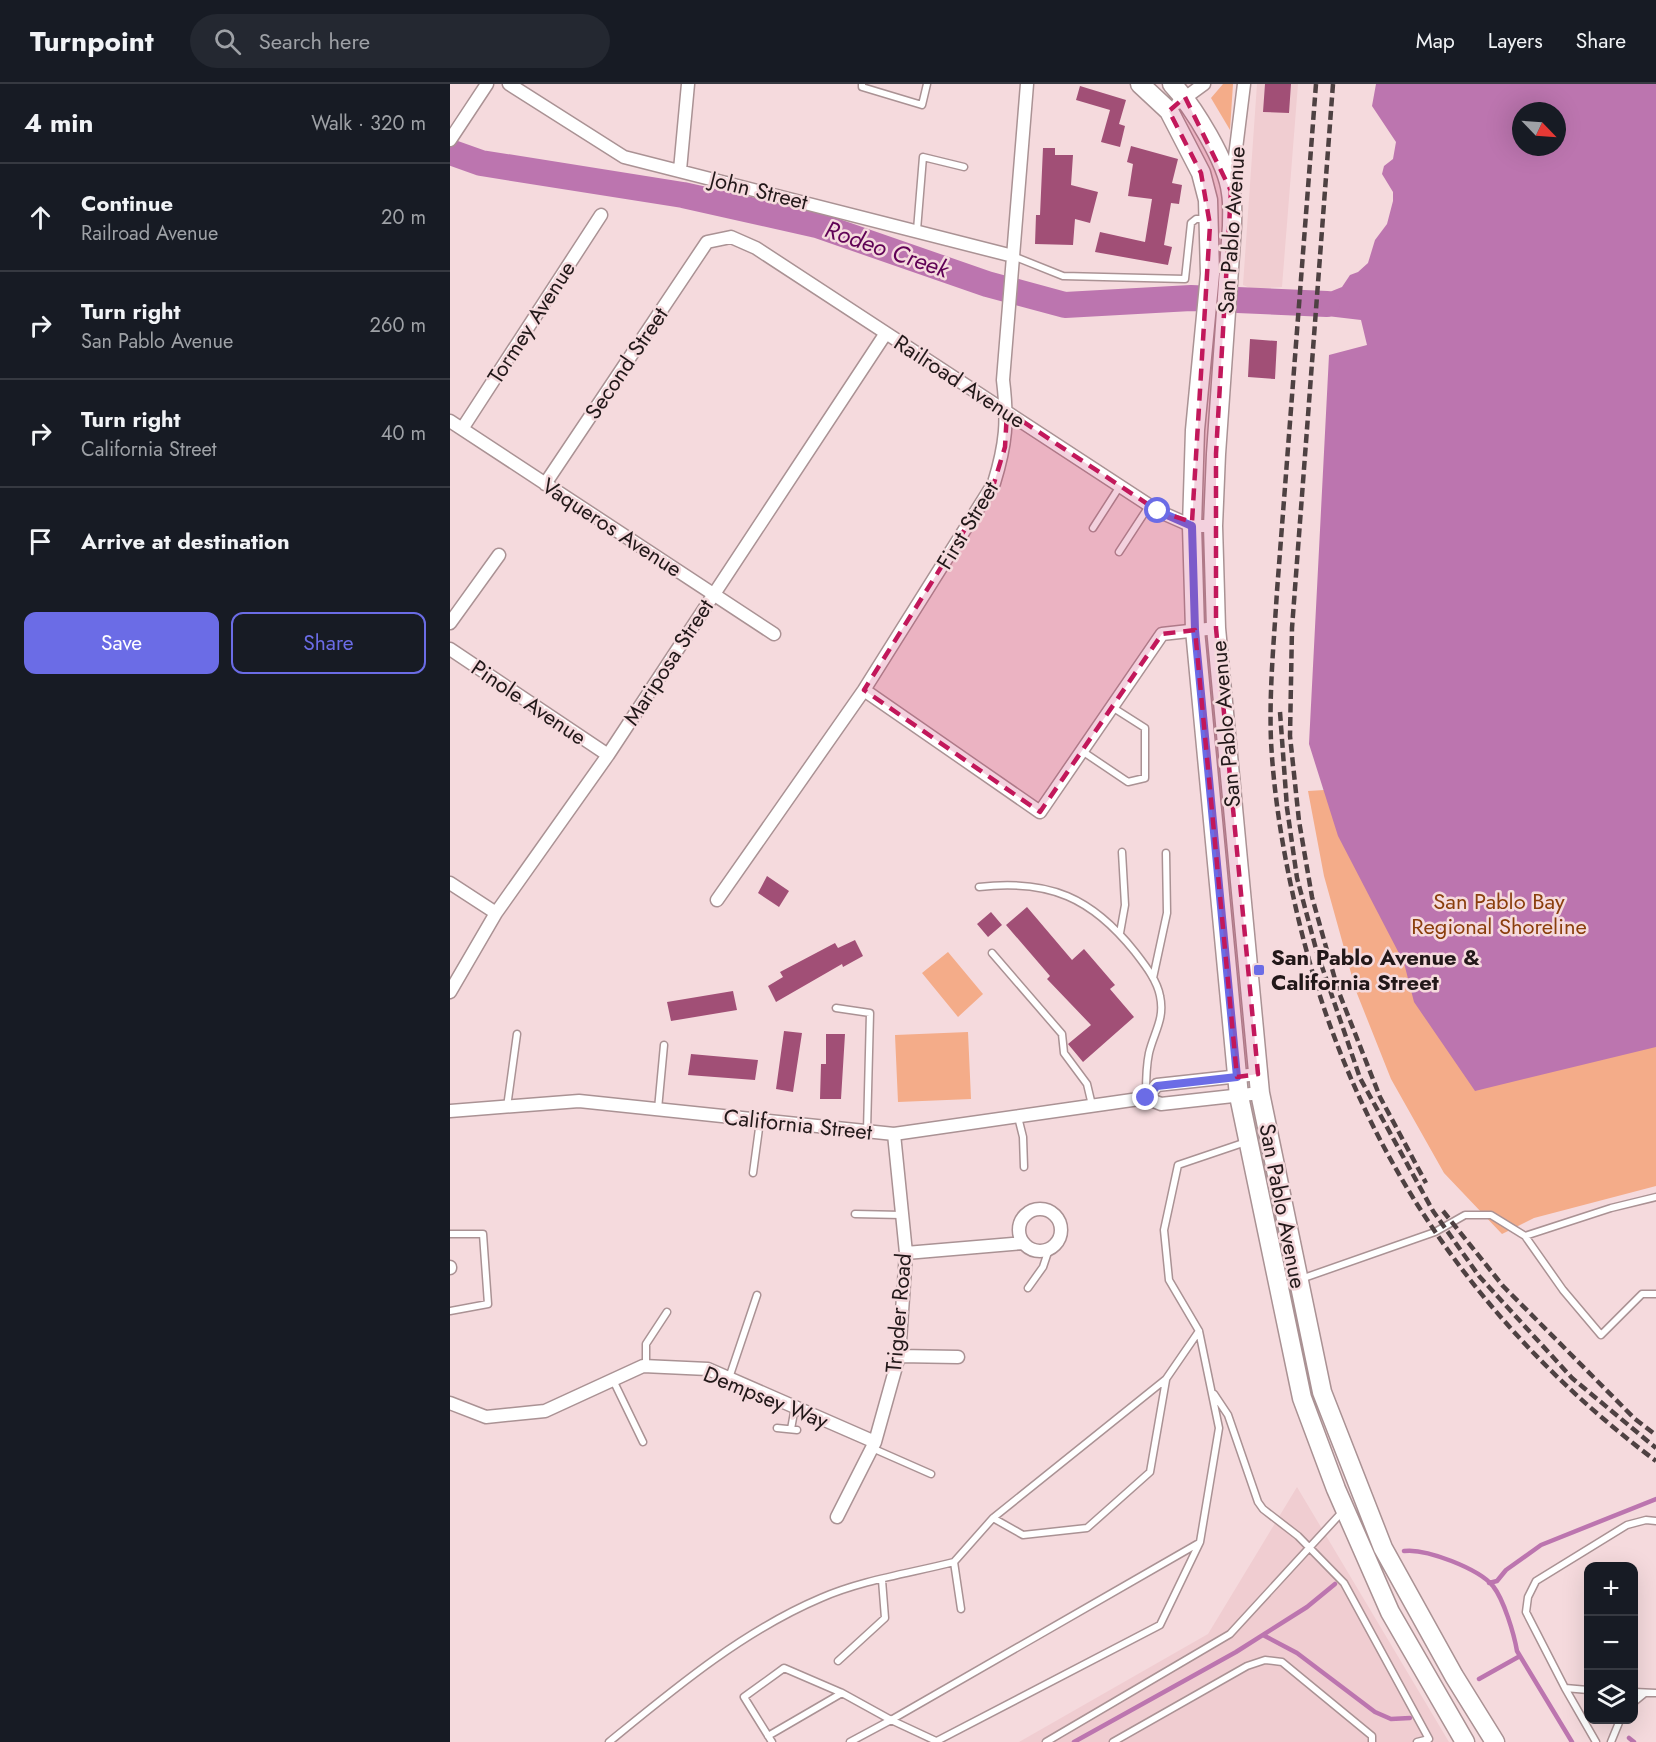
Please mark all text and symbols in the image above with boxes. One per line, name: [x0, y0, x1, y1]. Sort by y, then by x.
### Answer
search box: [190, 14, 610, 68]
text: Turnpoint: [30, 21, 154, 62]
icon: search: [211, 25, 244, 58]
text: Search here: [259, 25, 370, 57]
text: Map: [1416, 26, 1455, 56]
text: Layers: [1488, 26, 1543, 56]
text: Share: [1576, 26, 1626, 56]
north arrow: [1512, 102, 1566, 156]
text: 4 min: [24, 104, 93, 142]
text: Walk · 320 m: [311, 109, 426, 138]
street label: San Pablo Avenue: [1209, 145, 1253, 315]
street label: John Street: [704, 162, 812, 218]
text: Continue: [81, 187, 173, 219]
icon: ahead: [24, 201, 57, 234]
text: 20 m: [381, 203, 426, 232]
water label: Rodeo Creek: [820, 211, 955, 287]
text: Railroad Avenue: [81, 219, 218, 248]
street label: Tormey Avenue: [479, 254, 583, 390]
text: Turn right: [81, 295, 181, 327]
street label: Second Street: [577, 300, 676, 425]
icon: right: [24, 309, 57, 342]
text: 260 m: [370, 311, 426, 340]
street label: Railroad Avenue: [888, 326, 1032, 436]
text: San Pablo Avenue: [81, 327, 233, 356]
text: Turn right: [81, 403, 181, 435]
icon: right: [24, 417, 57, 450]
text: 40 m: [381, 419, 426, 448]
text: California Street: [81, 435, 217, 464]
street label: Vaqueros Avenue: [536, 470, 688, 584]
street label: First Street: [928, 474, 1006, 575]
route start: [1144, 497, 1170, 523]
icon: arrive: [24, 525, 57, 558]
text: Arrive at destination: [81, 525, 290, 557]
street label: Mariposa Street: [615, 592, 721, 731]
button: Save: [24, 612, 219, 674]
button: Share: [231, 612, 426, 674]
street label: San Pablo Avenue: [1202, 639, 1248, 809]
street label: Pinole Avenue: [465, 652, 593, 752]
park label: San Pablo Bay Regional Shoreline: [1411, 885, 1587, 942]
place label: San Pablo Avenue & California Street: [1271, 941, 1480, 998]
marker: San Pablo Avenue & California Street: [1252, 963, 1266, 977]
route end: [1132, 1084, 1158, 1110]
street label: California Street: [722, 1100, 875, 1148]
street label: San Pablo Avenue: [1251, 1121, 1315, 1291]
street label: Trigder Road: [877, 1252, 919, 1374]
street label: Dempsey Way: [699, 1357, 833, 1437]
map controls: [1584, 1562, 1638, 1724]
button: +: [1584, 1562, 1638, 1616]
button: −: [1584, 1616, 1638, 1670]
button: layers: [1584, 1670, 1638, 1724]

